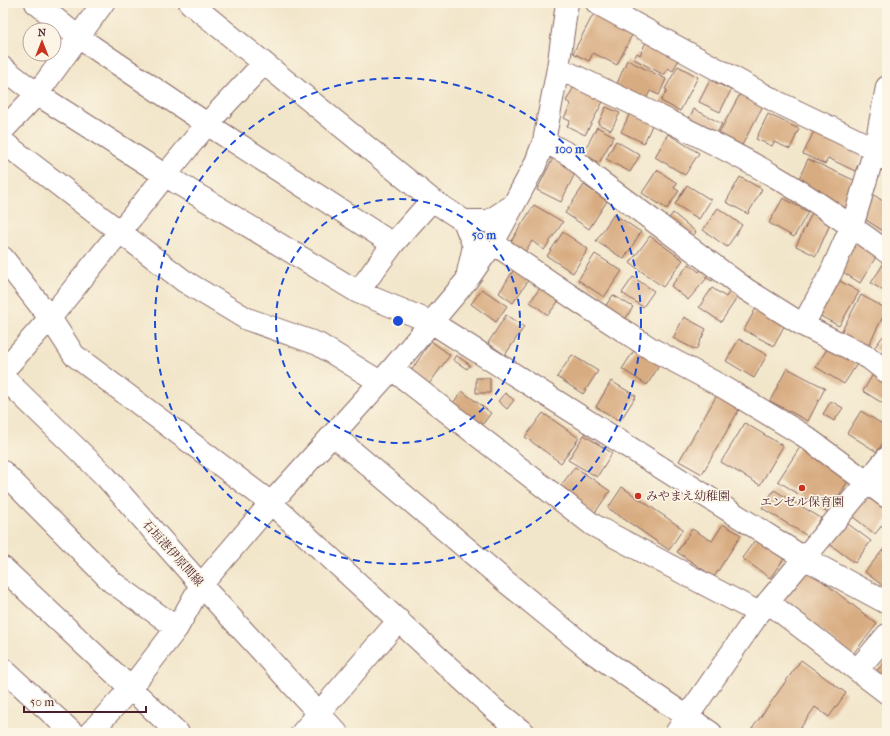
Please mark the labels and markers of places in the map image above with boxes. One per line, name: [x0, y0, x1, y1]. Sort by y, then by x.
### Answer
centre of rings: [391, 314, 405, 328]
marker: エンゼル保育園: [797, 483, 807, 493]
place label: みやまえ幼稚園: [646, 489, 730, 503]
marker: みやまえ幼稚園: [633, 491, 643, 501]
place label: エンゼル保育園: [760, 495, 844, 509]

